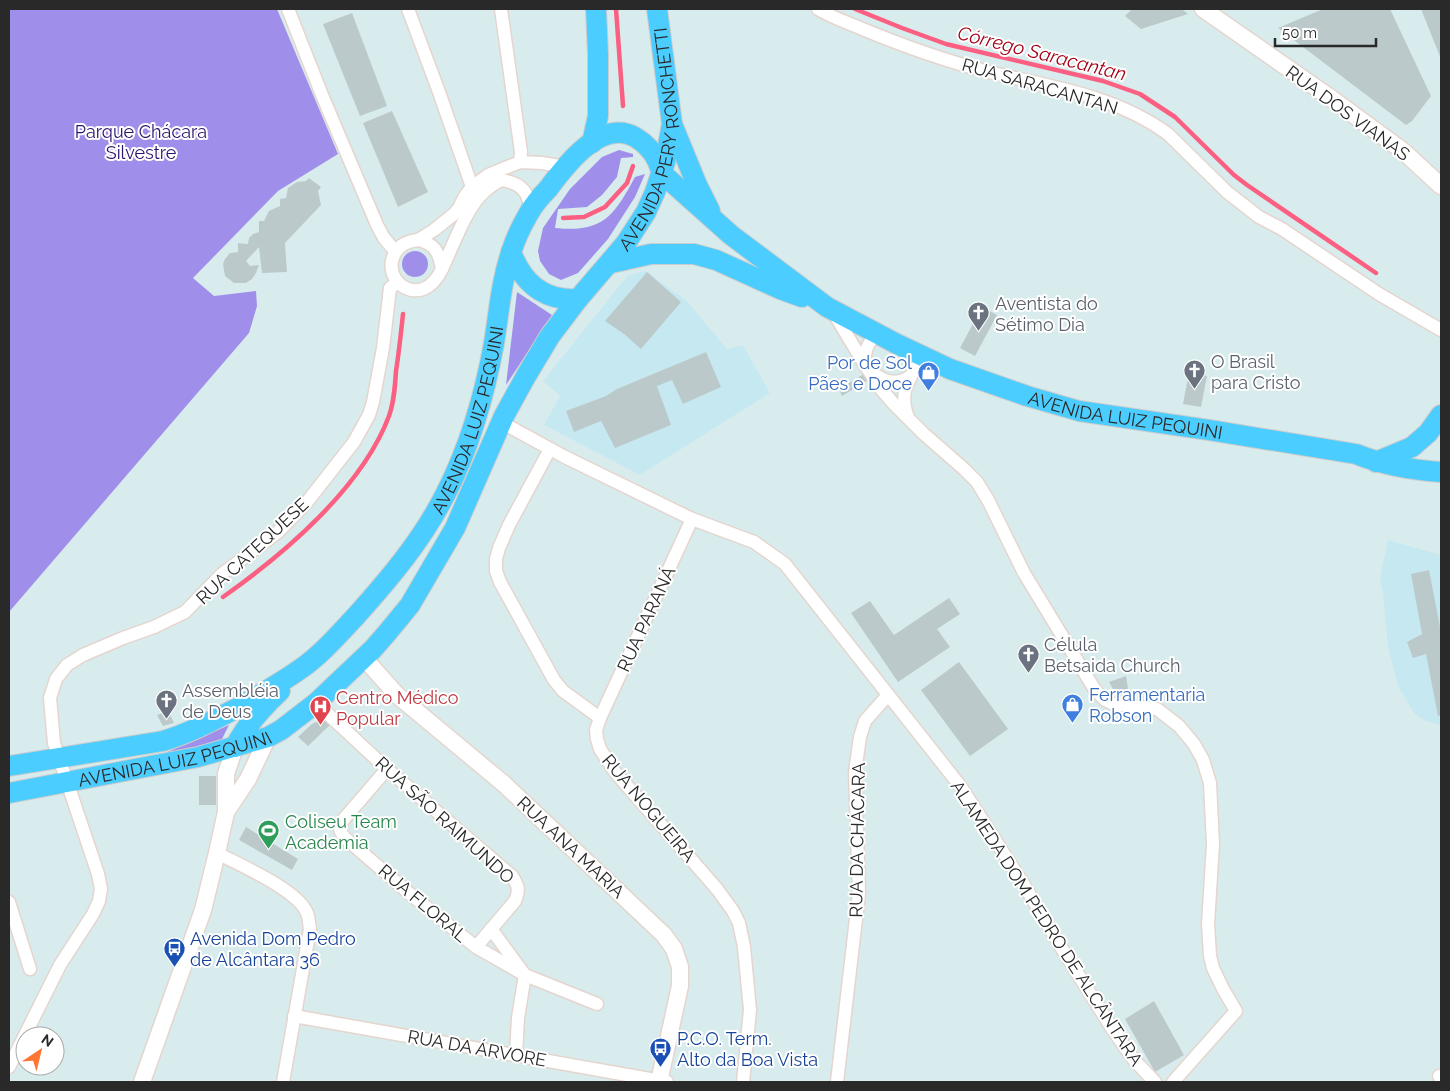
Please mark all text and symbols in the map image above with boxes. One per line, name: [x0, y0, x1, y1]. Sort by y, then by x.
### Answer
scale bar: [1275, 15, 1376, 47]
water label: Córrego Saracantan: [955, 21, 1129, 85]
text: 50 m: [1282, 24, 1317, 42]
street label: AVENIDA PERY RONCHETTI: [614, 26, 683, 255]
street label: RUA SARACANTAN: [960, 54, 1120, 118]
street label: RUA DOS VIANAS: [1282, 61, 1414, 165]
park label: Parque Chácara Silvestre: [75, 121, 207, 163]
place label: Aventista do Sétimo Dia: [995, 293, 1098, 335]
church icon: Aventista do Sétimo Dia: [967, 301, 991, 332]
street label: AVENIDA LUIZ PEQUINI: [426, 325, 507, 518]
place label: O Brasil para Cristo: [1211, 351, 1301, 393]
place label: Por de Sol Pães e Doce: [808, 352, 912, 394]
church icon: O Brasil para Cristo: [1183, 359, 1207, 390]
shop icon: Por de Sol Pães e Doce: [916, 360, 940, 391]
street label: AVENIDA LUIZ PEQUINI: [1026, 386, 1224, 443]
street label: RUA CATEQUESE: [192, 494, 312, 608]
street label: RUA PARANÁ: [612, 563, 679, 675]
place label: Célula Betsaida Church: [1044, 634, 1180, 676]
church icon: Célula Betsaida Church: [1016, 642, 1040, 673]
place label: Assembléia de Deus: [182, 680, 279, 722]
place label: Ferramentaria Robson: [1089, 684, 1205, 726]
place label: Centro Médico Popular: [336, 687, 459, 729]
church icon: Assembléia de Deus: [154, 688, 178, 719]
shop icon: Ferramentaria Robson: [1061, 692, 1085, 723]
hospital icon: Centro Médico Popular: [308, 695, 332, 726]
street label: AVENIDA LUIZ PEQUINI: [76, 727, 275, 790]
street label: RUA NOGUEIRA: [598, 750, 700, 866]
street label: RUA SÃO RAIMUNDO: [371, 752, 519, 888]
street label: RUA DA CHÁCARA: [844, 762, 869, 918]
street label: ALAMEDA DOM PEDRO DE ALCÂNTARA: [947, 776, 1148, 1070]
street label: RUA ANA MARIA: [513, 792, 629, 902]
place label: Coliseu Team Academia: [285, 811, 397, 853]
sports icon: Coliseu Team Academia: [257, 819, 281, 850]
street label: RUA FLORAL: [374, 860, 472, 947]
place label: Avenida Dom Pedro de Alcântara 36: [190, 928, 356, 970]
bus stop icon: Avenida Dom Pedro de Alcântara 36: [162, 936, 186, 967]
street label: RUA DA ÁRVORE: [406, 1024, 548, 1071]
north arrow: [15, 1026, 65, 1076]
place label: P.C.O. Term. Alto da Boa Vista: [677, 1028, 818, 1070]
text: N: [38, 1031, 56, 1050]
bus stop icon: P.C.O. Term. Alto da Boa Vista: [649, 1036, 673, 1067]

